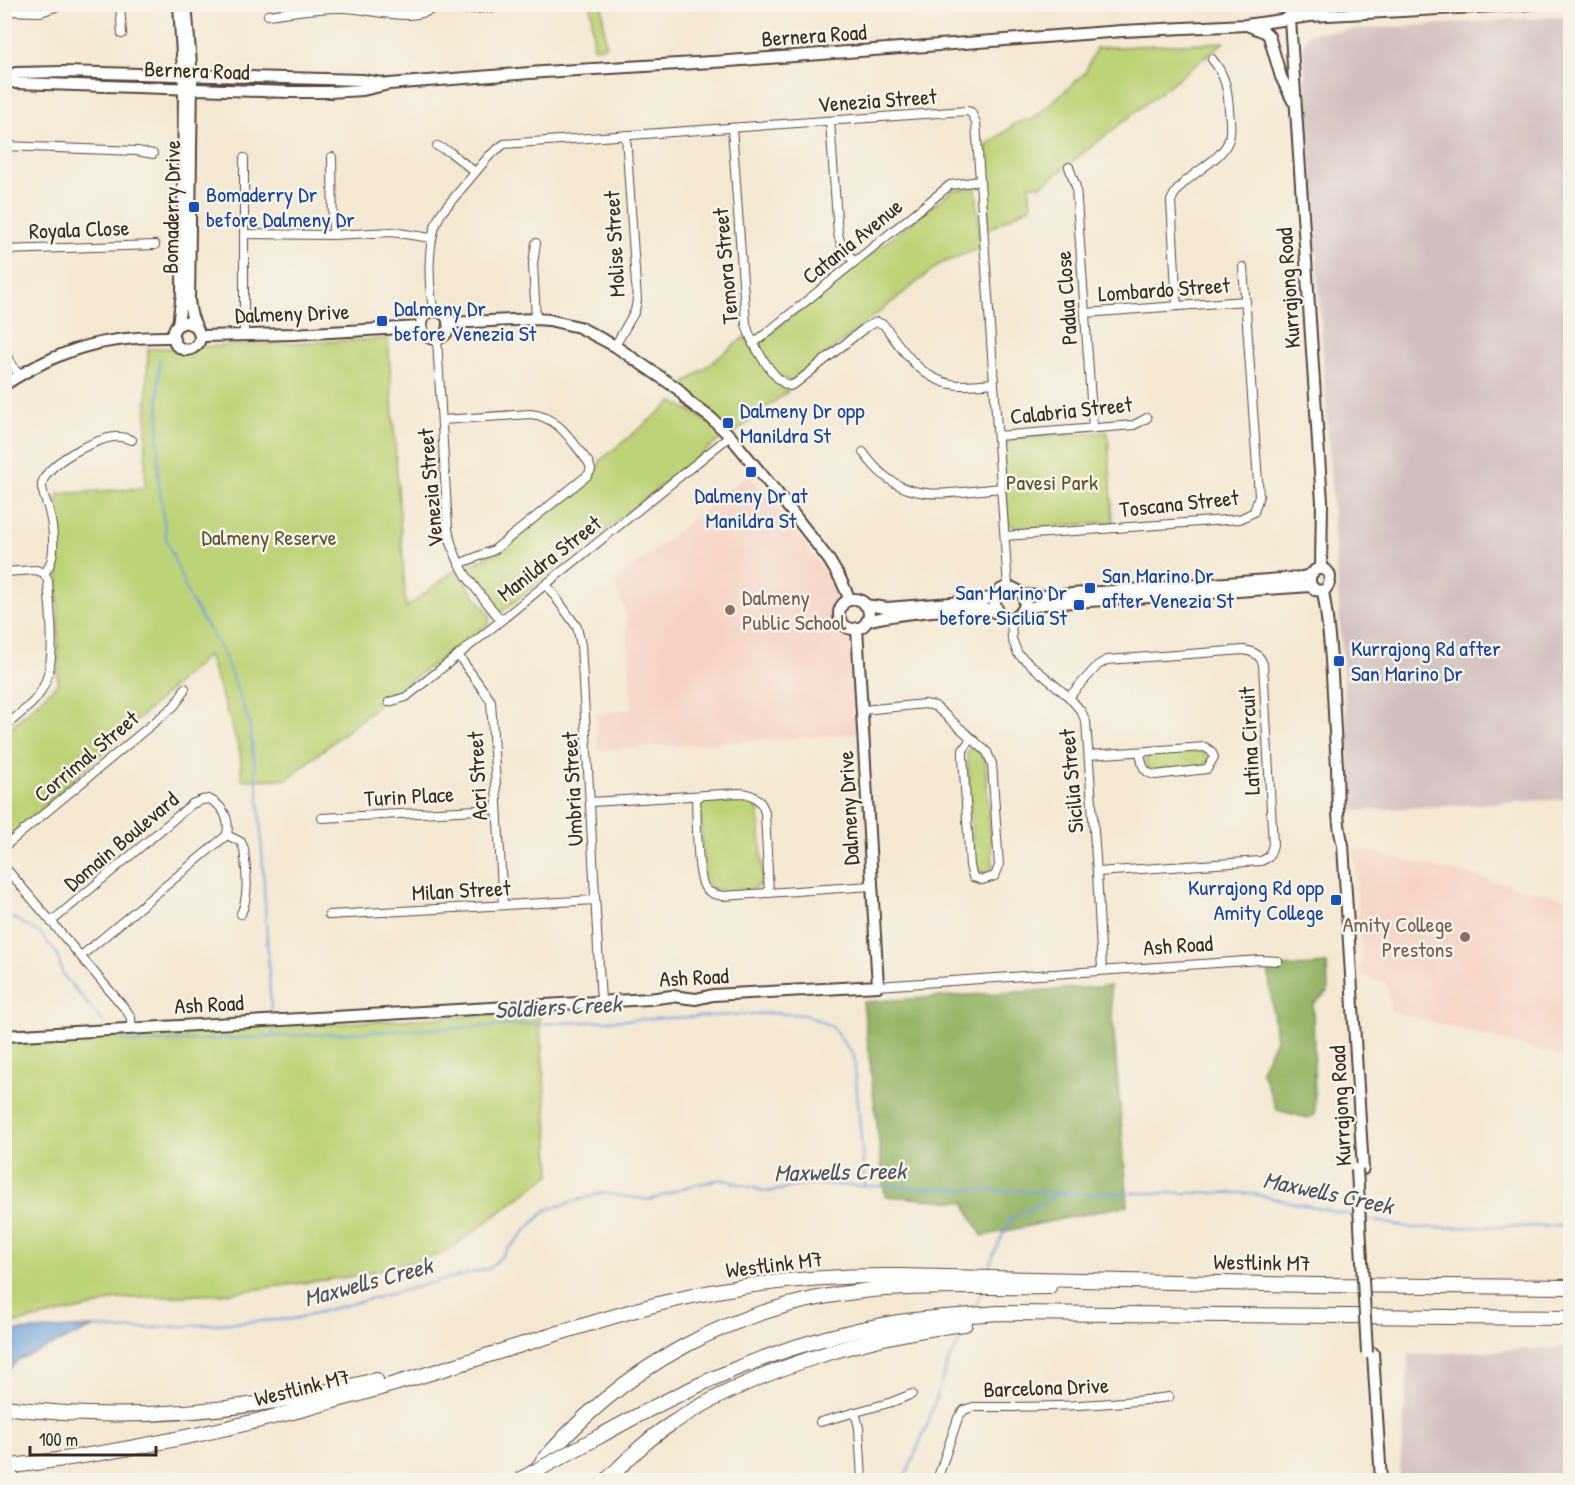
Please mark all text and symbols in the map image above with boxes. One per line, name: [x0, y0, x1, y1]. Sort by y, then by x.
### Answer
street label: Bernera Road: [760, 16, 868, 54]
street label: Bernera Road: [144, 53, 251, 87]
street label: Venezia Street: [817, 81, 938, 119]
street label: Bomaderry Drive: [155, 140, 187, 274]
place label: Bomaderry Dr before Dalmeny Dr: [206, 179, 355, 234]
street label: Molise Street: [596, 190, 632, 298]
street label: Catania Avenue: [795, 191, 909, 291]
marker: Bomaderry Dr before Dalmeny Dr: [187, 200, 201, 214]
street label: Temora Street: [705, 206, 745, 325]
street label: Royala Close: [28, 212, 130, 246]
street label: Kurrajong Road: [1269, 226, 1307, 349]
street label: Padua Close: [1048, 250, 1084, 346]
street label: Lombardo Street: [1097, 269, 1231, 309]
place label: Dalmeny Dr before Venezia St: [394, 293, 537, 348]
street label: Dalmeny Drive: [234, 296, 350, 330]
marker: Dalmeny Dr before Venezia St: [375, 314, 389, 328]
street label: Calabria Street: [1009, 389, 1134, 431]
place label: Dalmeny Dr opp Manildra St: [740, 395, 865, 450]
marker: Dalmeny Dr opp Manildra St: [721, 416, 735, 430]
street label: Venezia Street: [410, 427, 450, 549]
marker: Dalmeny Dr at Manildra St: [744, 465, 758, 479]
park label: Pavesi Park: [1006, 467, 1098, 497]
place label: Dalmeny Dr at Manildra St: [694, 480, 808, 535]
street label: Toscana Street: [1118, 482, 1240, 524]
street label: Manildra Street: [491, 508, 608, 608]
park label: Dalmeny Reserve: [202, 522, 337, 552]
place label: San Marino Dr after Venezia St: [1102, 560, 1234, 615]
place label: San Marino Dr before Sicilia St: [940, 577, 1068, 632]
marker: San Marino Dr after Venezia St: [1083, 581, 1097, 595]
place label: Dalmeny Public School: [742, 582, 846, 637]
marker: San Marino Dr before Sicilia St: [1072, 598, 1086, 612]
marker: Dalmeny Public School: [723, 603, 737, 617]
place label: Kurrajong Rd after San Marino Dr: [1351, 633, 1501, 688]
marker: Kurrajong Rd after San Marino Dr: [1332, 654, 1346, 668]
street label: Latina Circuit: [1231, 686, 1267, 796]
street label: Corrimal Street: [27, 703, 145, 809]
street label: Sicilia Street: [1051, 727, 1090, 834]
street label: Acri Street: [460, 730, 494, 821]
street label: Umbria Street: [554, 731, 590, 847]
street label: Dalmeny Drive: [830, 750, 866, 866]
street label: Turin Place: [363, 779, 455, 813]
street label: Domain Boulevard: [57, 784, 185, 898]
street label: Milan Street: [411, 872, 512, 908]
place label: Kurrajong Rd opp Amity College: [1188, 872, 1325, 927]
marker: Kurrajong Rd opp Amity College: [1329, 893, 1343, 907]
place label: Amity College Prestons: [1343, 909, 1453, 964]
street label: Ash Road: [1142, 928, 1214, 962]
marker: Amity College Prestons: [1458, 930, 1472, 944]
street label: Ash Road: [658, 960, 730, 994]
street label: Ash Road: [173, 987, 245, 1021]
water label: Soldiers Creek: [494, 987, 624, 1025]
street label: Kurrajong Road: [1322, 1045, 1358, 1167]
water label: Maxwells Creek: [774, 1154, 908, 1188]
water label: Maxwells Creek: [1260, 1163, 1398, 1222]
street label: Westlink M7: [724, 1243, 824, 1285]
street label: Westlink M7: [1213, 1246, 1311, 1278]
water label: Maxwells Creek: [300, 1248, 437, 1314]
street label: Westlink M7: [251, 1361, 353, 1413]
street label: Barcelona Drive: [983, 1370, 1109, 1404]
scale bar: [30, 1419, 156, 1457]
text: 100 m: [39, 1427, 78, 1452]

